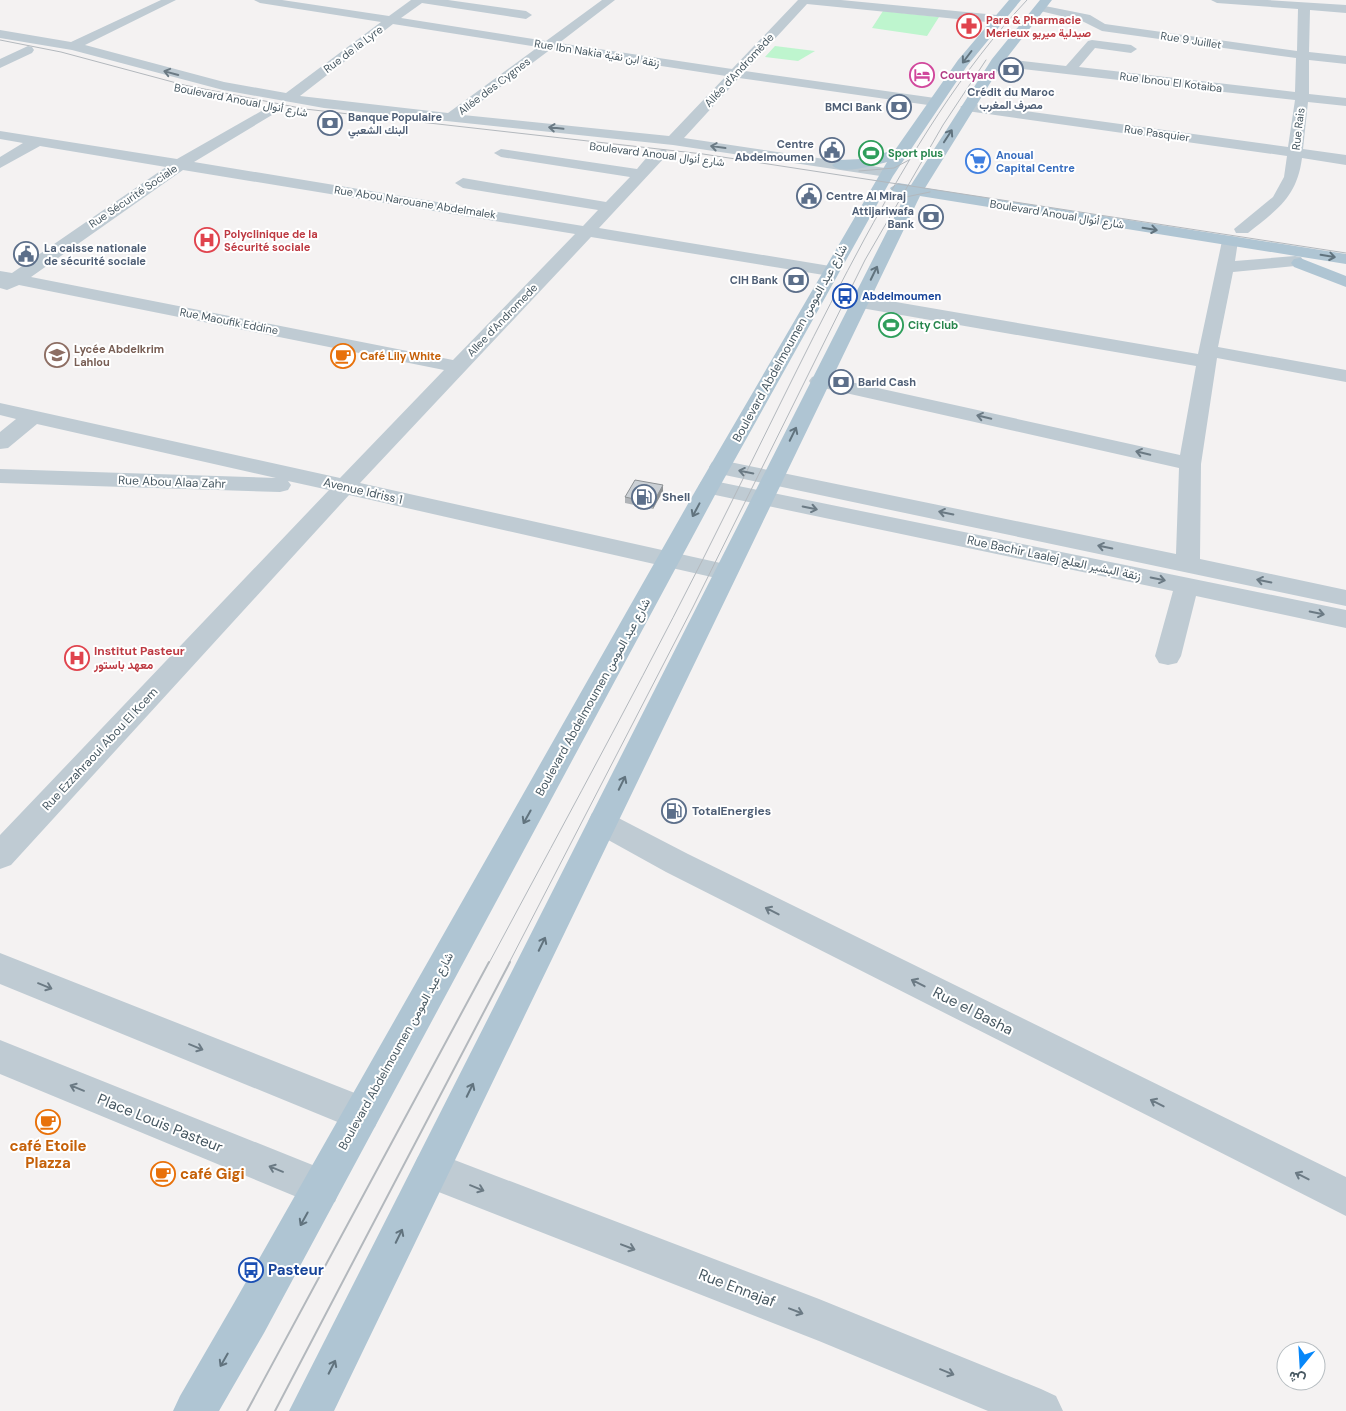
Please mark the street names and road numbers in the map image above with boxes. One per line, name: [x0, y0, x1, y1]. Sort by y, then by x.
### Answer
street label: Rue de la Lyre: [321, 22, 385, 76]
street label: Rue 9 Juillet: [1159, 28, 1223, 52]
street label: Allée d'Andromède: [701, 30, 777, 110]
street label: Rue Ibn Nakia زنقة ابن نقية: [533, 36, 661, 70]
street label: Allée des Cygnes: [455, 54, 533, 118]
street label: Rue Ibnou El Kotaiba: [1119, 69, 1223, 95]
street label: Boulevard Anoual شارع أنوال: [173, 80, 309, 121]
street label: Rue Rais: [1288, 107, 1308, 151]
street label: Rue Pasquier: [1123, 121, 1191, 145]
street label: Boulevard Anoual شارع أنوال: [588, 139, 726, 170]
street label: Rue Sécurité Sociale: [86, 161, 180, 231]
street label: Rue Abou Narouane Abdelmalek: [333, 182, 497, 222]
street label: Boulevard Anoual شارع أنوال: [989, 196, 1126, 233]
street label: Boulevard Abdelmoumen شارع عبد المومن: [729, 241, 852, 445]
street label: Allee d'Andromede: [464, 281, 540, 359]
street label: Rue Maoufik Eddine: [179, 305, 279, 337]
street label: Rue Abou Alaa Zahr: [118, 472, 227, 492]
street label: Avenue Idriss 1: [322, 474, 404, 508]
street label: Rue Bachir Laalej زنقة البشير العلج: [965, 532, 1142, 585]
street label: Boulevard Abdelmoumen شارع عبد المومن: [532, 595, 655, 799]
street label: Rue Ezzahraoui Abou El Kcem: [39, 684, 161, 814]
street label: Boulevard Abdelmoumen شارع عبد المومن: [335, 949, 458, 1153]
street label: Rue el Basha: [930, 982, 1016, 1040]
street label: Place Louis Pasteur: [94, 1089, 226, 1157]
street label: Rue Ennajaf: [696, 1264, 778, 1312]

